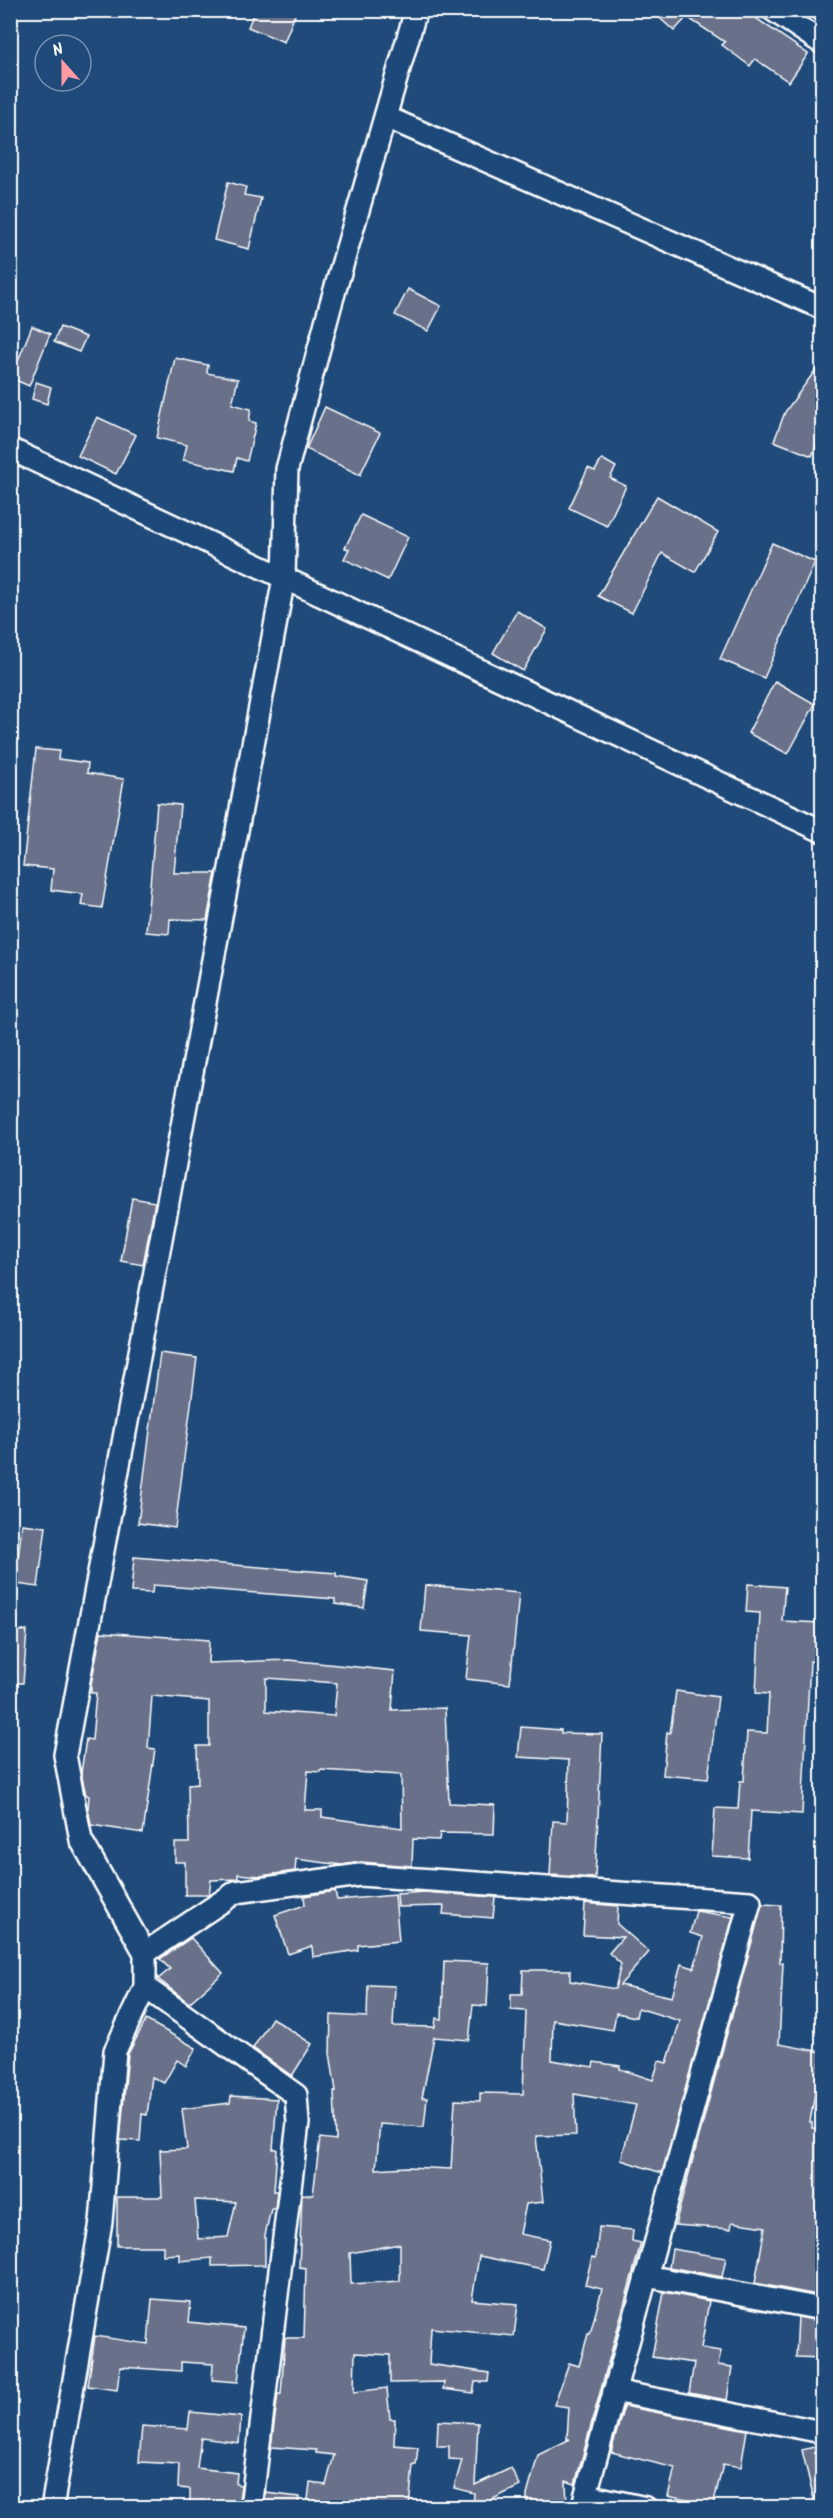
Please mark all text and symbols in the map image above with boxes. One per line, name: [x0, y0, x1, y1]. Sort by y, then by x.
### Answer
north arrow: [33, 33, 93, 93]
text: N: [49, 37, 67, 64]

